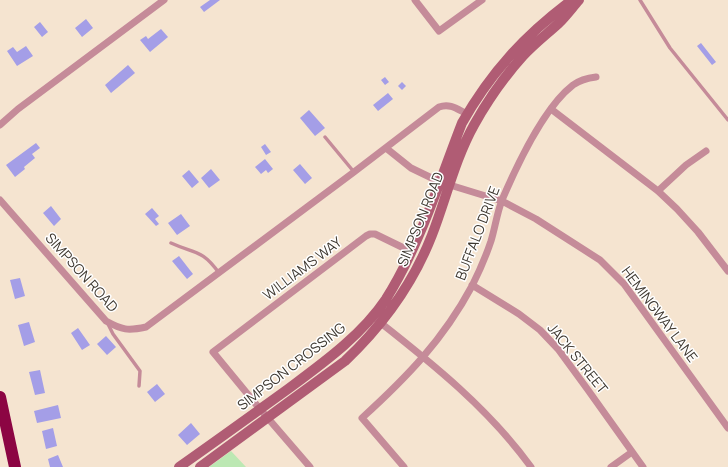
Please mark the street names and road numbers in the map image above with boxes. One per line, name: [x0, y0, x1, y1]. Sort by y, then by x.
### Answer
street label: SIMPSON ROAD: [392, 169, 448, 269]
street label: BUFFALO DRIVE: [450, 183, 504, 283]
street label: SIMPSON ROAD: [41, 228, 123, 316]
street label: WILLIAMS WAY: [259, 232, 345, 304]
street label: HEMINGWAY LANE: [618, 262, 702, 366]
street label: SIMPSON CROSSING: [233, 318, 349, 414]
street label: JACK STREET: [544, 319, 613, 398]

